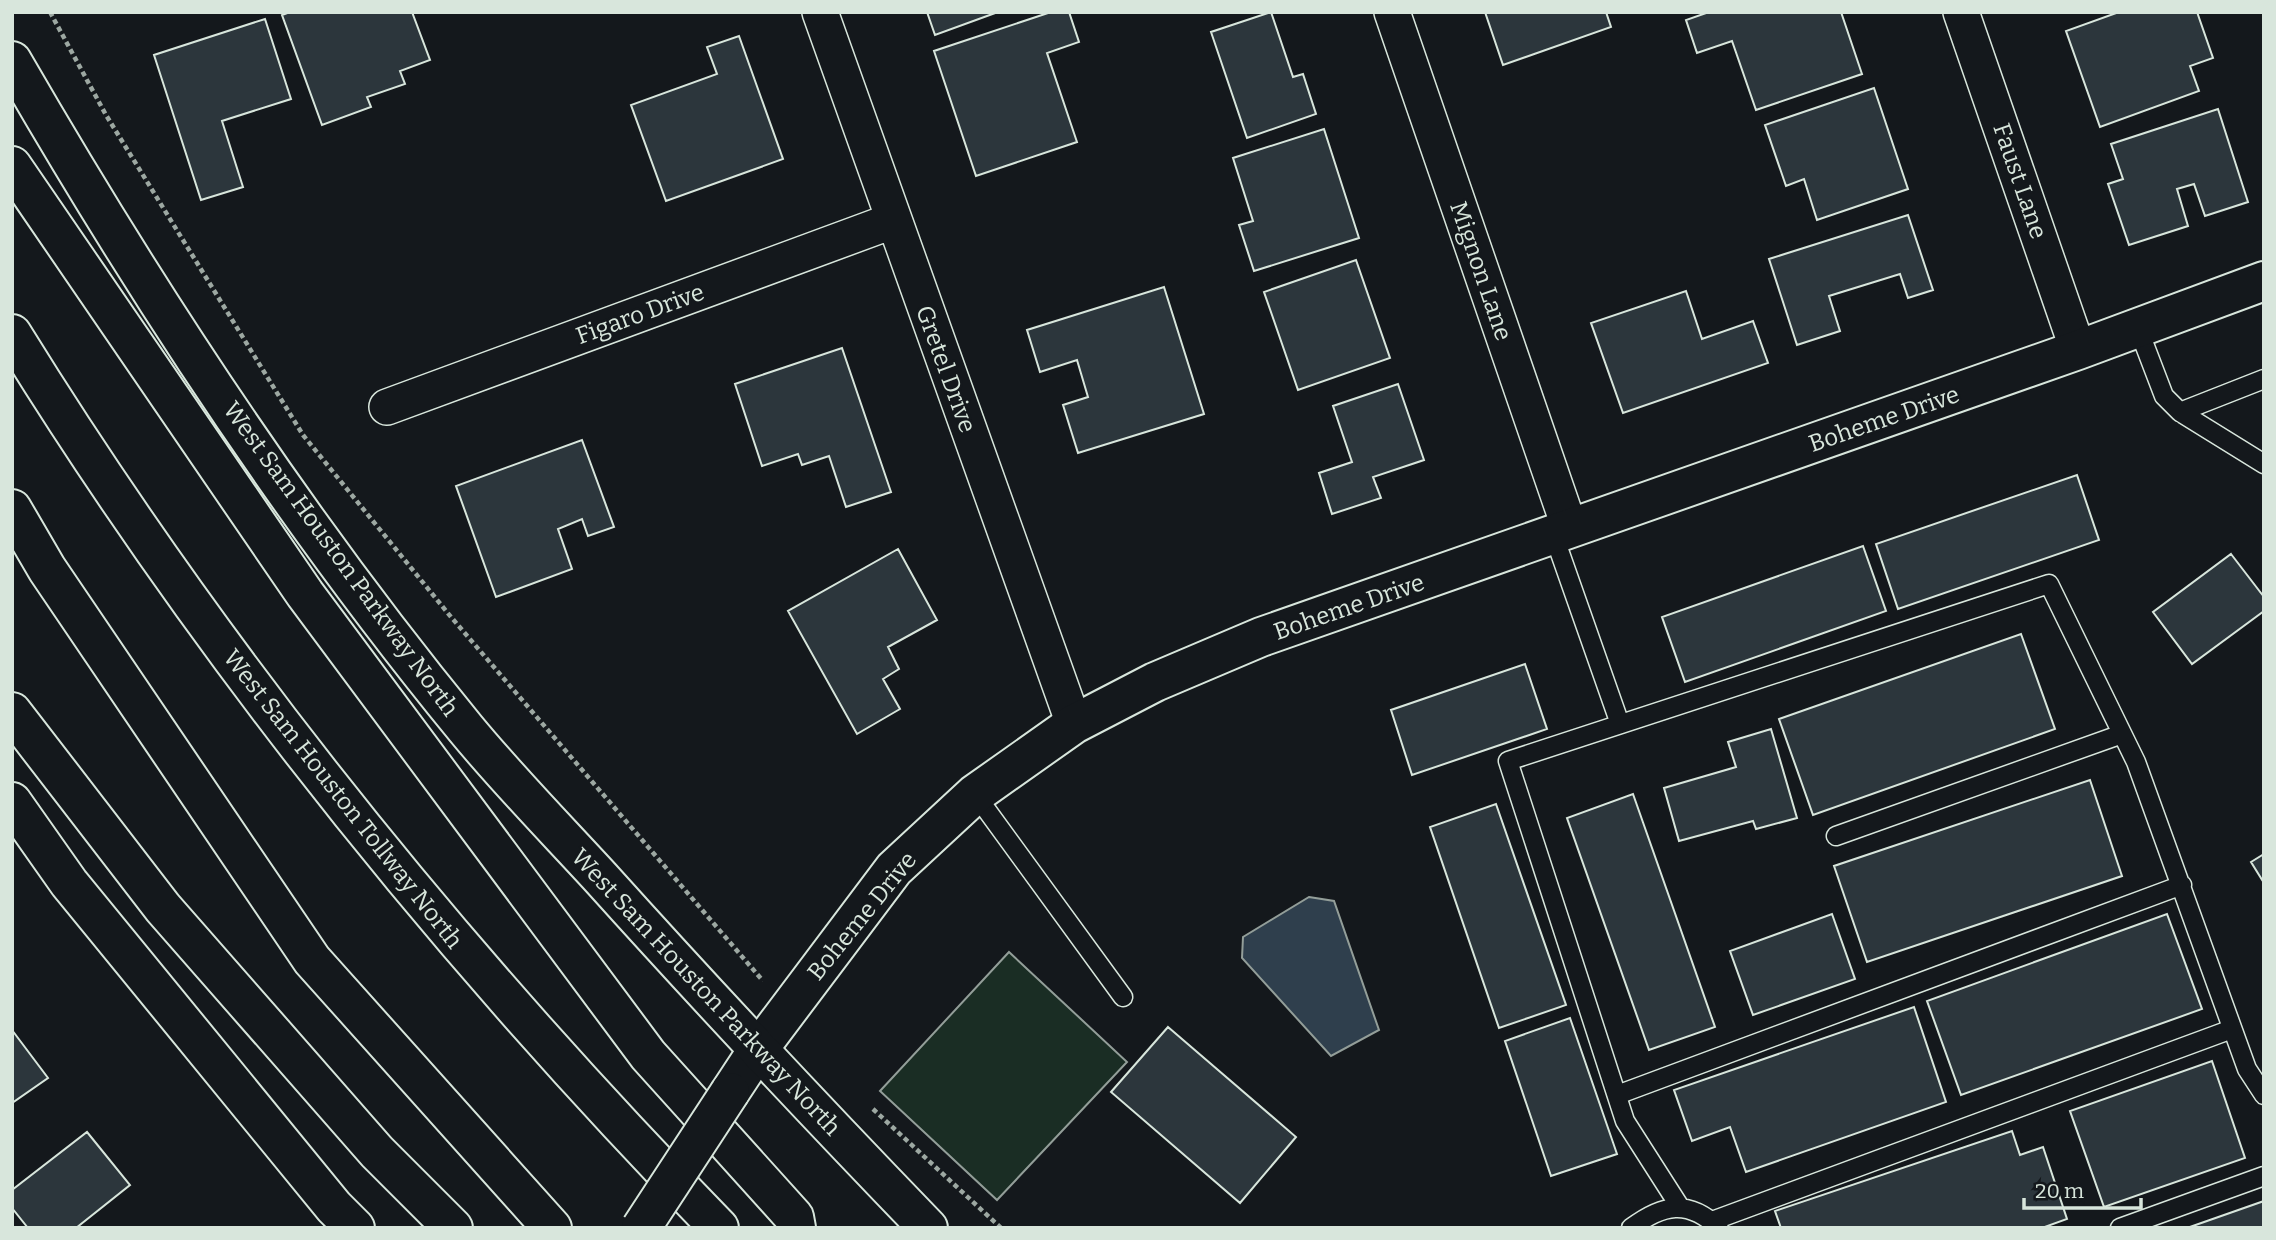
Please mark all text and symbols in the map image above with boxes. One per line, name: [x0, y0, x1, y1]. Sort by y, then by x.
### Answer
street label: Faust Lane: [1987, 120, 2053, 242]
street label: Mignon Lane: [1444, 198, 1518, 344]
street label: Figaro Drive: [572, 278, 708, 350]
street label: Gretel Drive: [910, 302, 982, 436]
street label: Boheme Drive: [1805, 380, 1963, 458]
street label: West Sam Houston Parkway North: [217, 396, 465, 722]
street label: Boheme Drive: [1270, 568, 1428, 646]
street label: West Sam Houston Tollway North: [218, 644, 468, 954]
street label: West Sam Houston Parkway North: [566, 843, 847, 1141]
street label: Boheme Drive: [802, 846, 922, 986]
scale bar: [2024, 1166, 2141, 1210]
text: 20 m: [2035, 1178, 2084, 1204]

